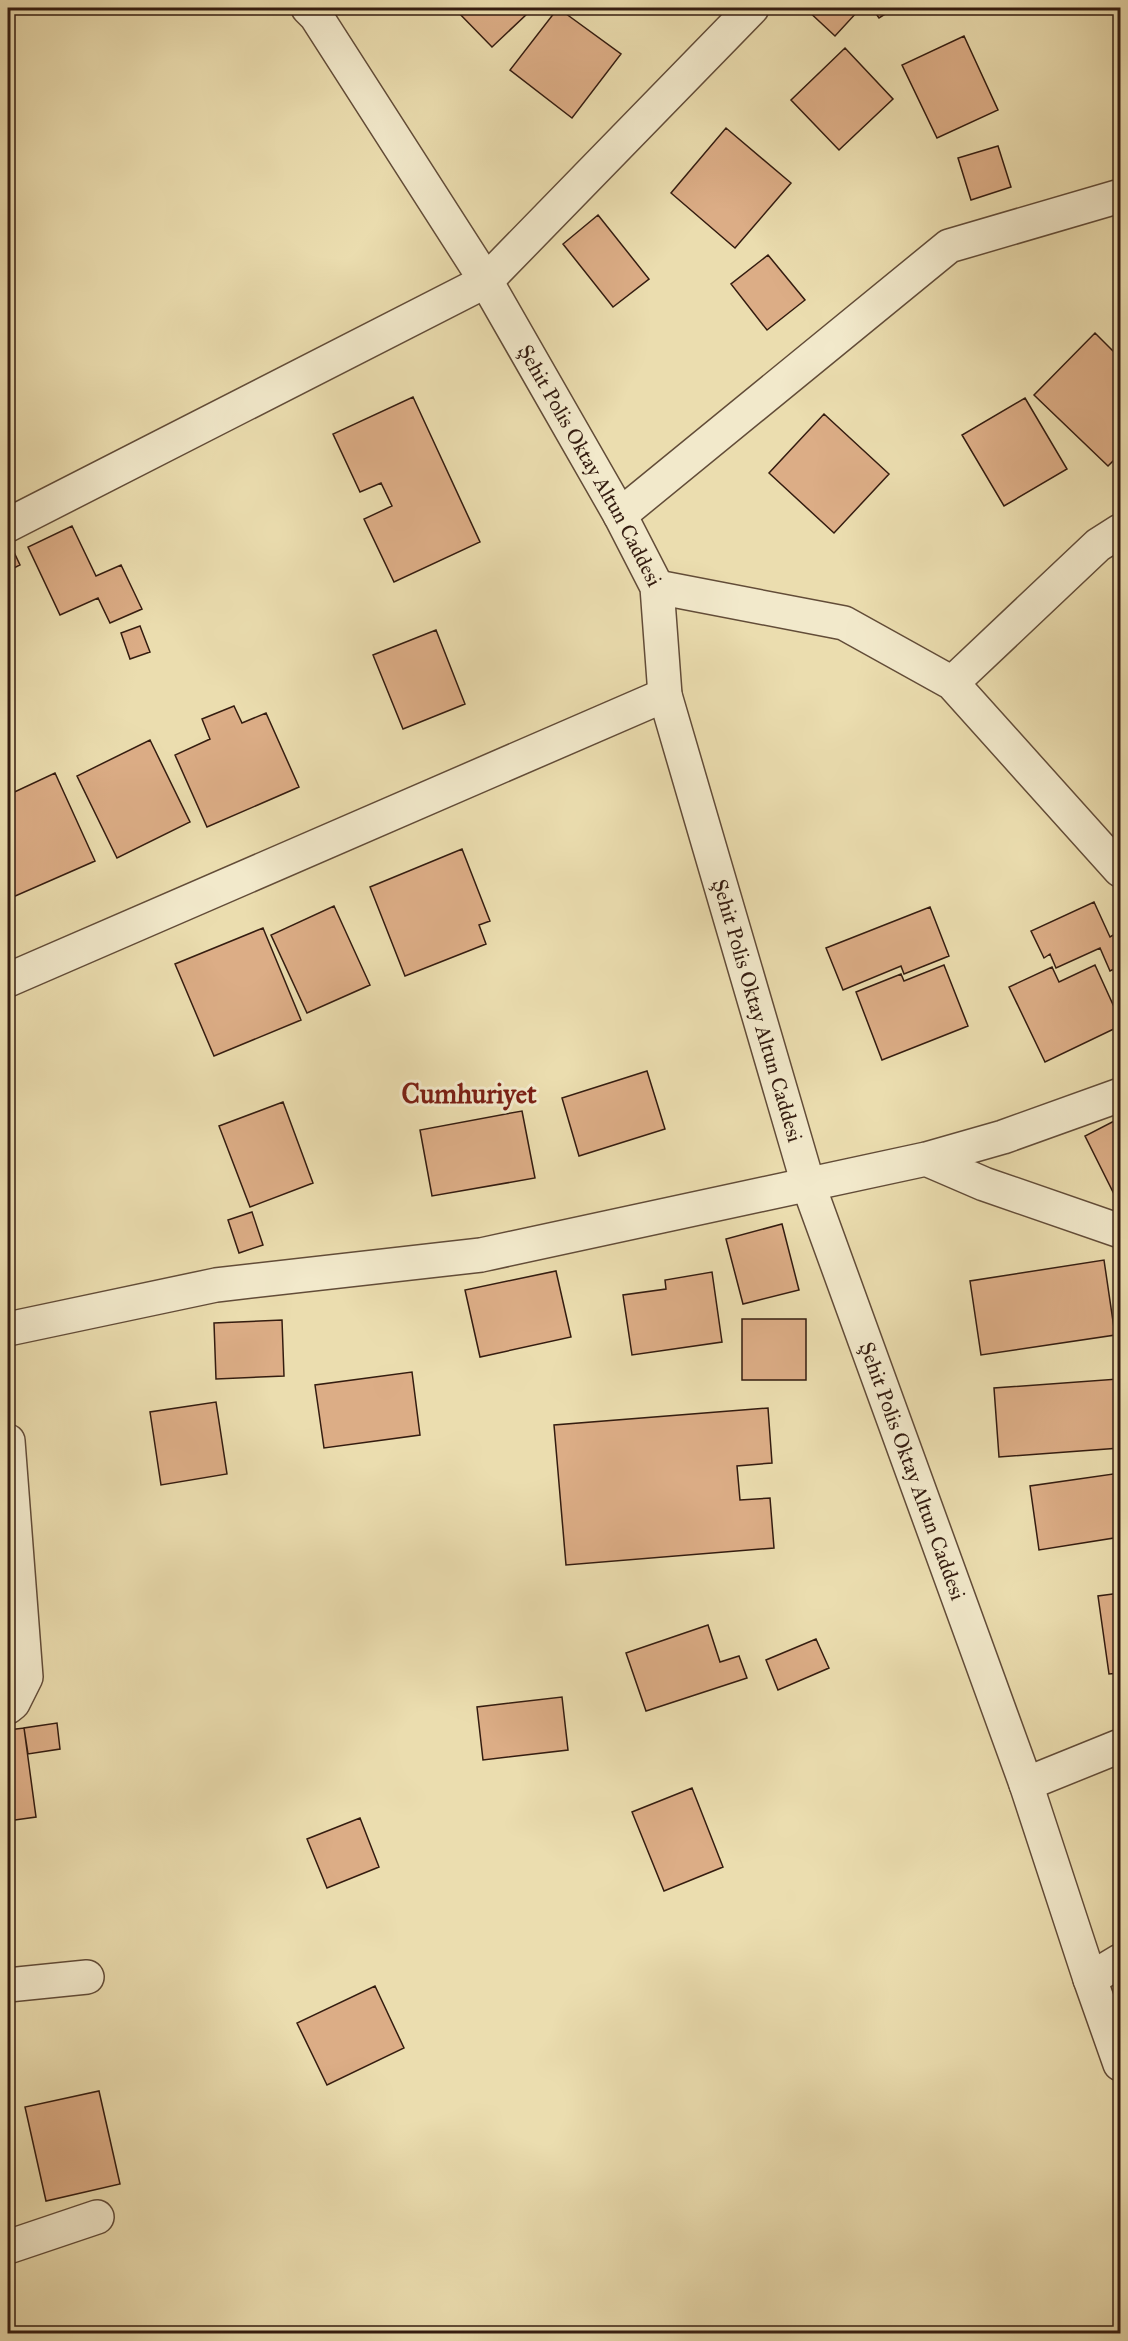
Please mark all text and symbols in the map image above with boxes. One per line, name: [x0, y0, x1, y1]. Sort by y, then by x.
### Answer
street label: Şehit Polis Oktay Altun Caddesi: [512, 340, 668, 591]
street label: Şehit Polis Oktay Altun Caddesi: [707, 876, 808, 1146]
district label: Cumhuriyet: [402, 1077, 537, 1111]
street label: Şehit Polis Oktay Altun Caddesi: [854, 1338, 971, 1604]

